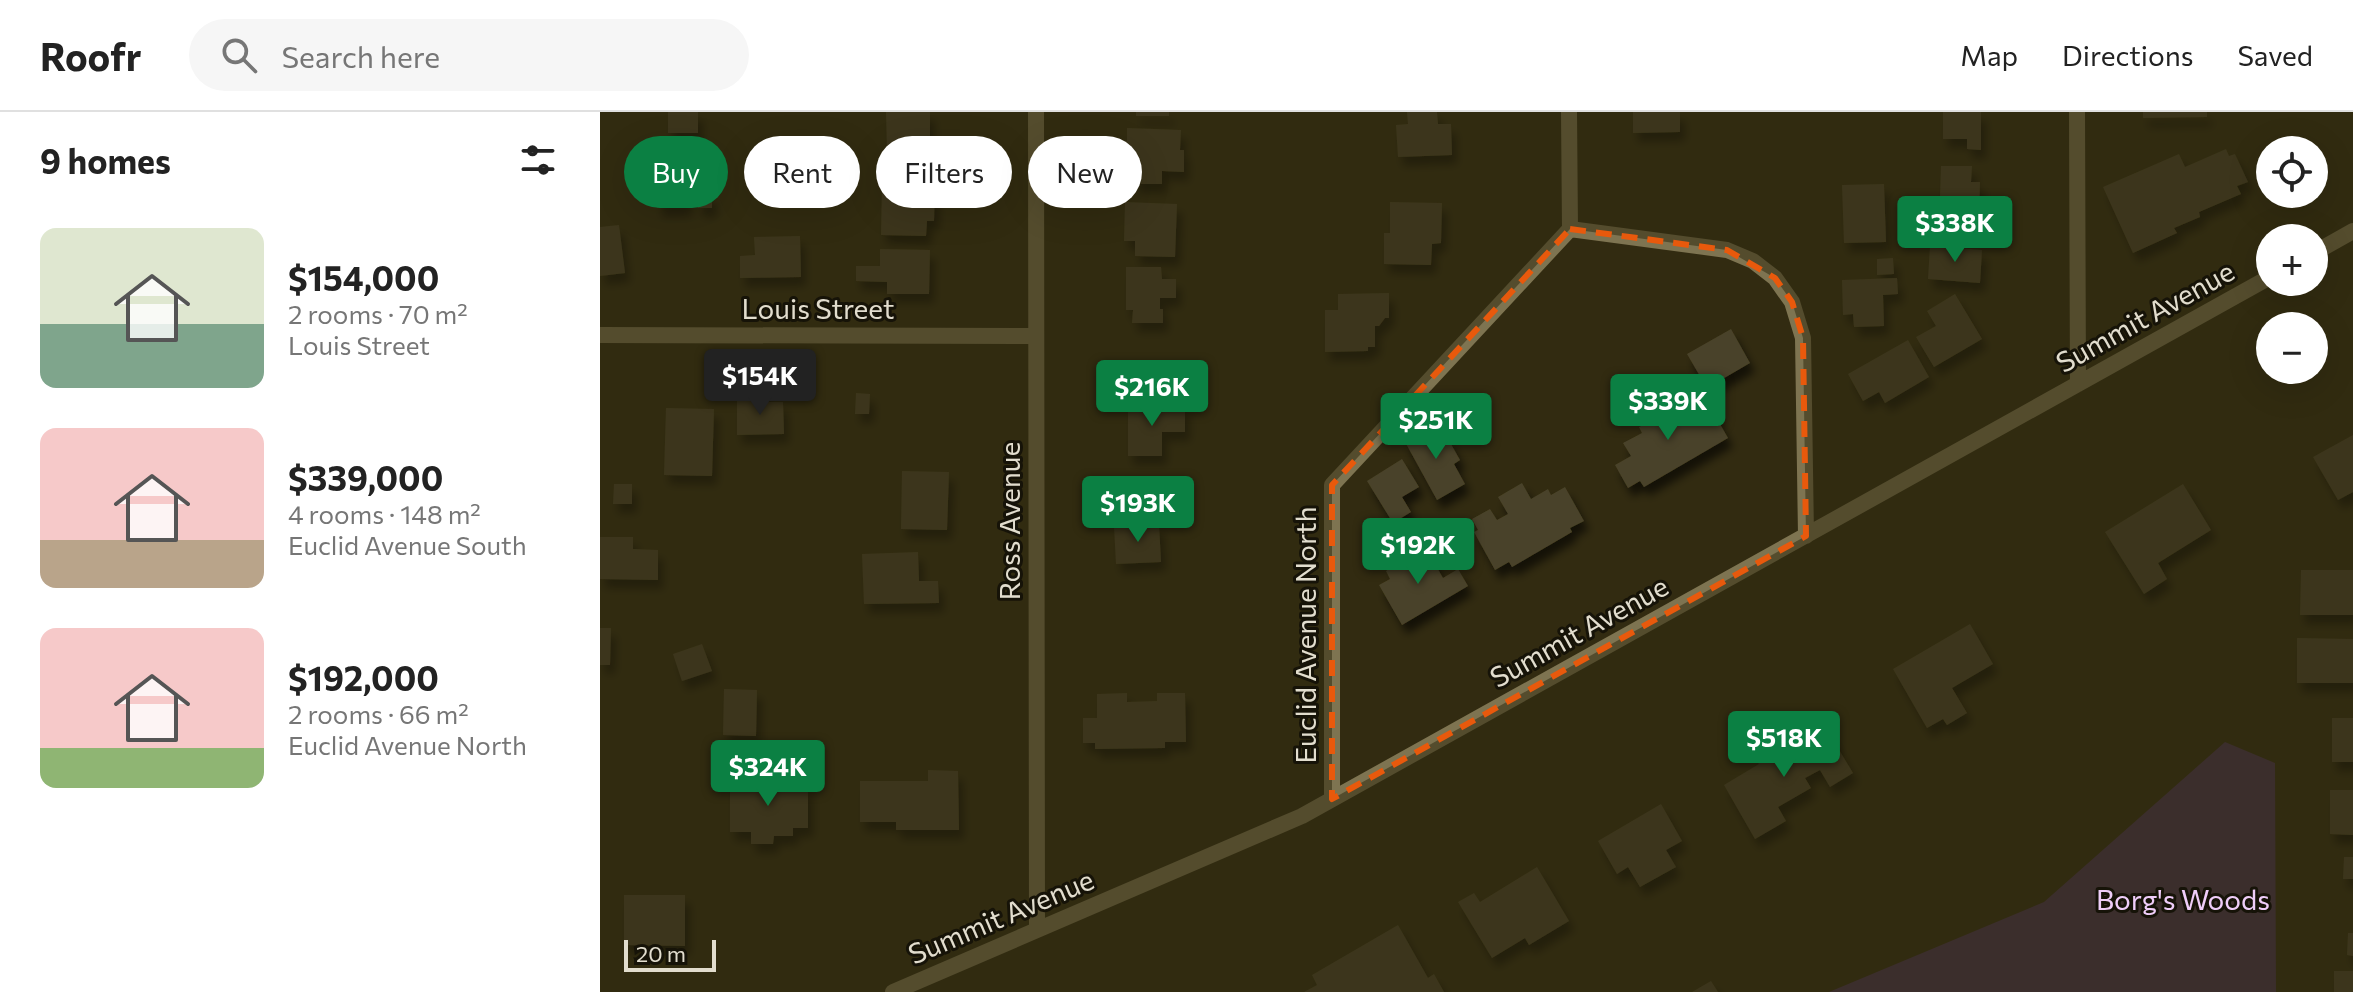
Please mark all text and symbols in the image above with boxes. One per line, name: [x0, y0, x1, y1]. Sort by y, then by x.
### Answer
search box: [189, 19, 749, 91]
text: Roofr: [40, 32, 141, 79]
icon: search: [217, 33, 261, 77]
text: Search here: [281, 37, 440, 74]
text: Map: [1960, 38, 2018, 72]
text: Directions: [2062, 38, 2193, 72]
text: Saved: [2237, 38, 2313, 72]
chip: Buy: [624, 136, 728, 208]
chip: Rent: [744, 136, 860, 208]
chip: Filters: [876, 136, 1012, 208]
chip: New: [1028, 136, 1142, 208]
map controls: [2256, 136, 2328, 384]
button: locate: [2256, 136, 2328, 208]
icon: filters: [516, 138, 560, 182]
text: 9 homes: [40, 139, 171, 181]
pin: $338K: [1899, 196, 2011, 264]
text: $338K: [1915, 206, 1995, 237]
button: +: [2256, 224, 2328, 296]
street label: Summit Avenue: [2050, 253, 2239, 379]
text: $154,000: [288, 256, 439, 298]
icon: home: [104, 260, 200, 356]
street label: Louis Street: [742, 291, 894, 325]
text: 2 rooms · 70 m²: [288, 298, 468, 329]
button: −: [2256, 312, 2328, 384]
text: Louis Street: [288, 329, 430, 360]
pin: $154K: [704, 349, 816, 417]
text: $154K: [722, 359, 798, 390]
pin: $216K: [1096, 360, 1208, 428]
text: $216K: [1114, 370, 1190, 401]
pin: $339K: [1612, 374, 1724, 442]
text: $339K: [1628, 384, 1708, 415]
pin: $251K: [1380, 393, 1492, 461]
text: $251K: [1399, 403, 1473, 434]
street label: Ross Avenue: [992, 442, 1026, 600]
text: $339,000: [288, 456, 443, 498]
icon: home: [104, 460, 200, 556]
pin: $193K: [1082, 476, 1194, 544]
text: $193K: [1100, 486, 1176, 517]
text: 4 rooms · 148 m²: [288, 498, 481, 529]
street label: Euclid Avenue North: [1288, 506, 1322, 764]
pin: $192K: [1362, 518, 1474, 586]
text: $192K: [1380, 528, 1456, 559]
text: Euclid Avenue South: [288, 529, 527, 560]
street label: Summit Avenue: [1484, 568, 1673, 694]
text: $192,000: [288, 656, 439, 698]
icon: home: [104, 660, 200, 756]
text: 2 rooms · 66 m²: [288, 698, 469, 729]
pin: $518K: [1728, 711, 1840, 779]
text: $518K: [1746, 721, 1822, 752]
text: Euclid Avenue North: [288, 729, 527, 760]
pin: $324K: [712, 740, 824, 808]
text: $324K: [729, 750, 807, 781]
street label: Summit Avenue: [903, 862, 1099, 970]
park label: Borg's Woods: [2096, 882, 2270, 916]
scale bar: [624, 936, 716, 972]
text: 20 m: [636, 940, 686, 967]

